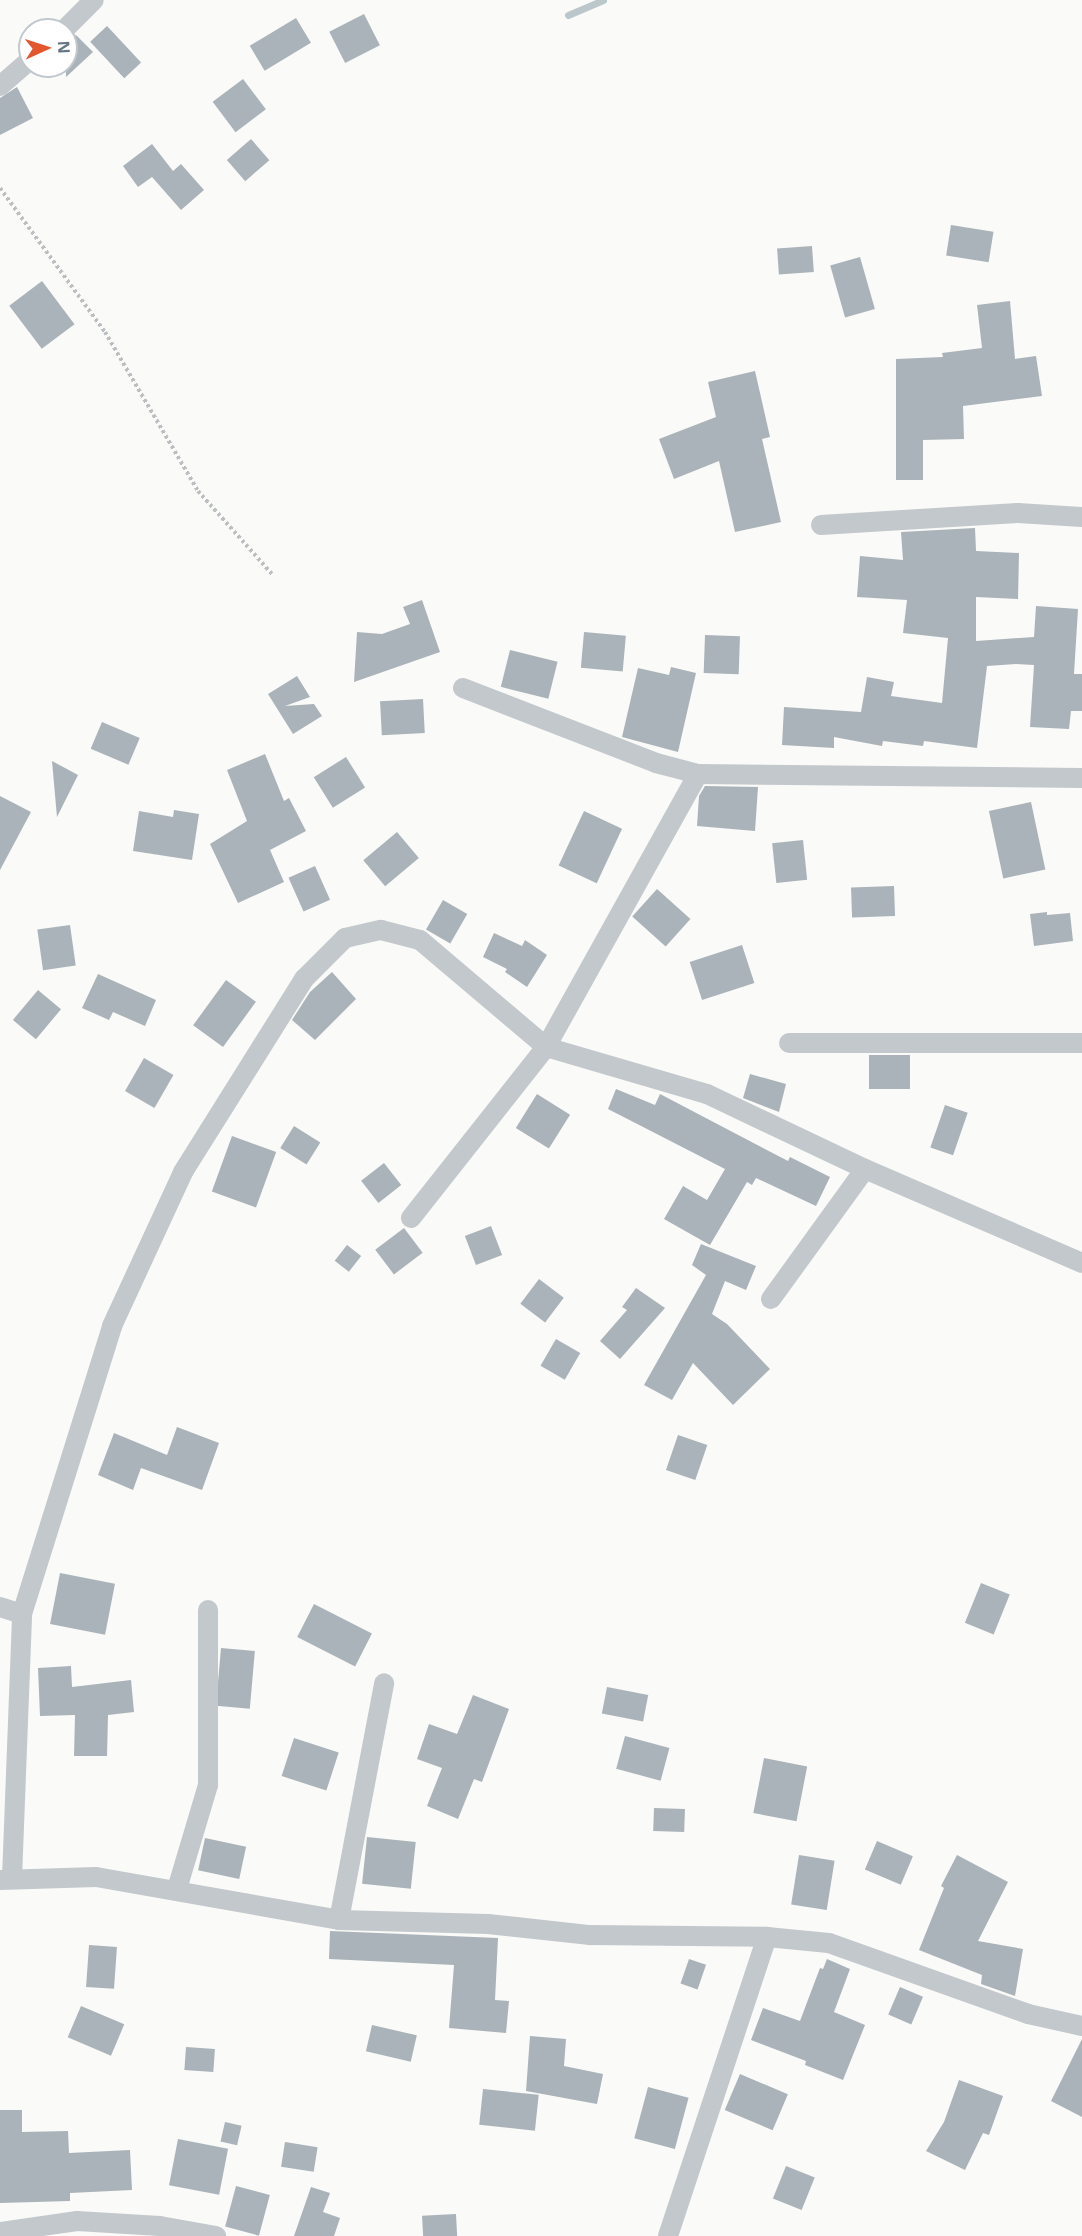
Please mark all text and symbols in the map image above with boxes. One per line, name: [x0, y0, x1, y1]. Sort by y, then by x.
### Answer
north arrow: [18, 18, 78, 78]
text: N: [53, 40, 75, 54]

